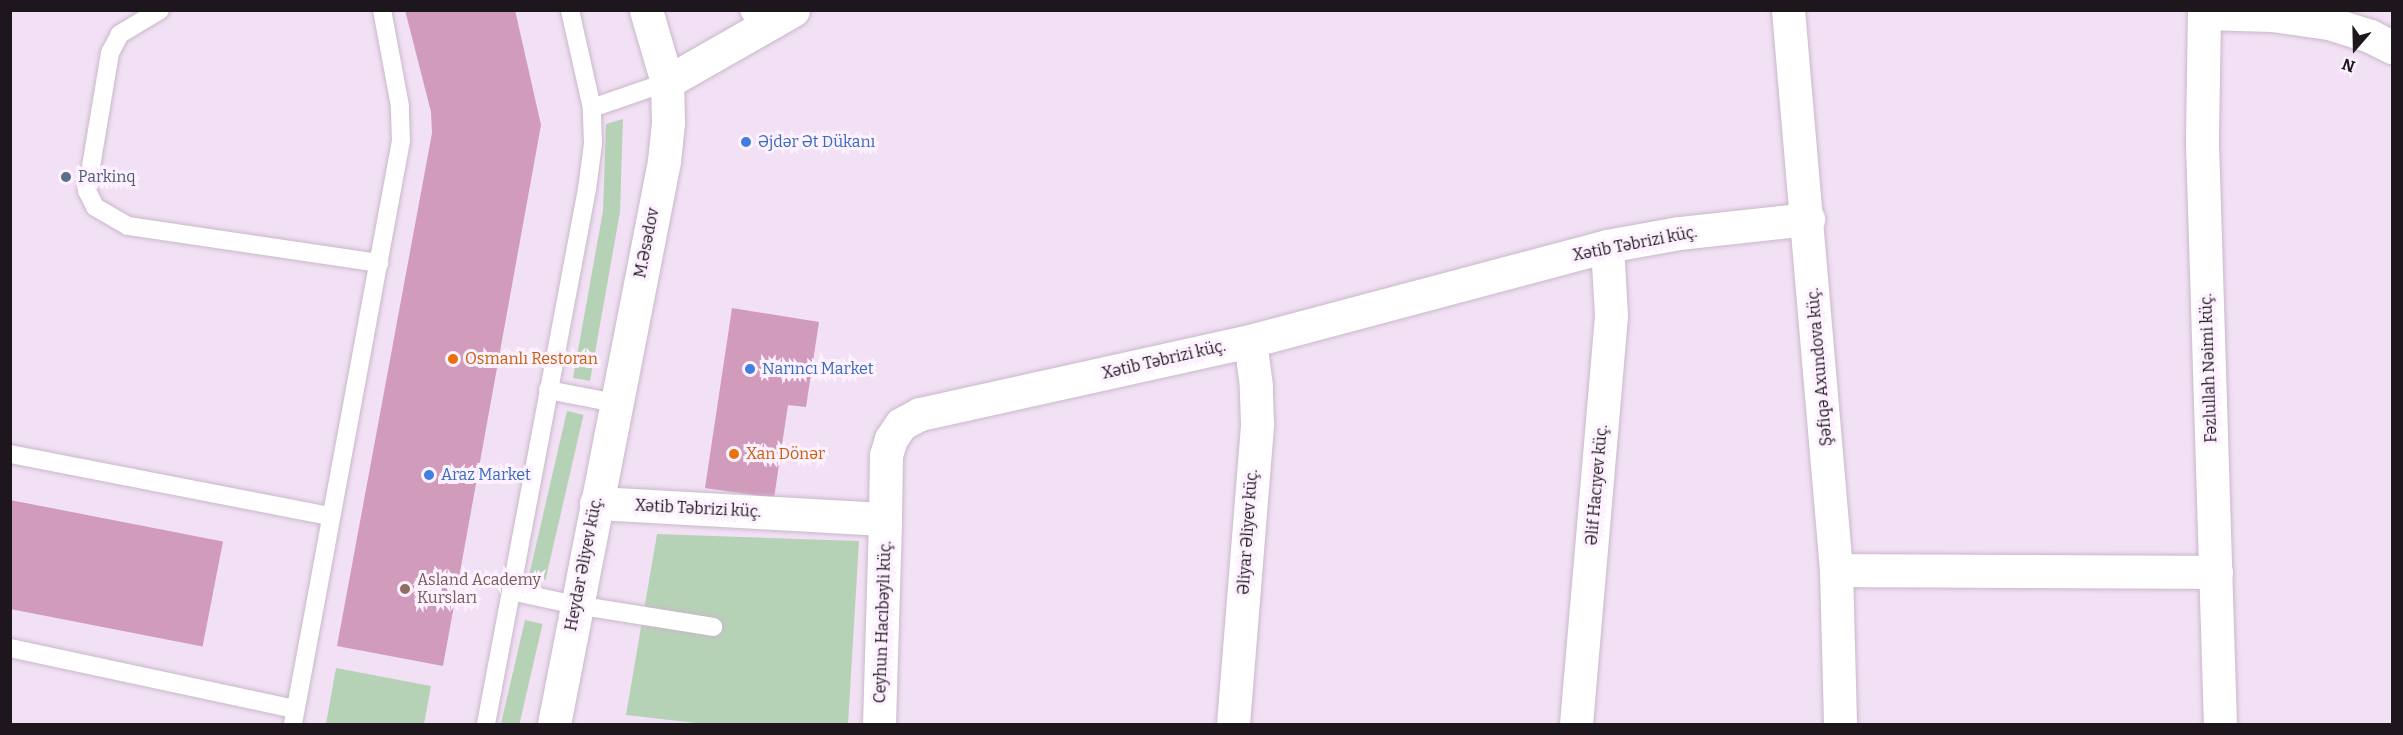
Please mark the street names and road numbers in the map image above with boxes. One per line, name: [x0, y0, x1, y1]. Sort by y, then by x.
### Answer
street label: M.Əsədov: [631, 206, 663, 280]
street label: Xətib Təbrizi küç.: [1571, 223, 1699, 265]
street label: Şəfiqə Axundova küç.: [1804, 287, 1836, 447]
street label: Fəzlullah Nəimi küç.: [2197, 293, 2221, 443]
street label: Xətib Təbrizi küç.: [1100, 336, 1228, 384]
street label: Əlif Hacıyev küç.: [1582, 424, 1612, 546]
street label: Əliyar Əliyev küç.: [1234, 469, 1262, 595]
street label: Heydər Əliyev küç.: [562, 495, 606, 633]
street label: Xətib Təbrizi küç.: [634, 496, 762, 522]
street label: Ceyhun Hacıbəyli küç.: [871, 540, 895, 704]

